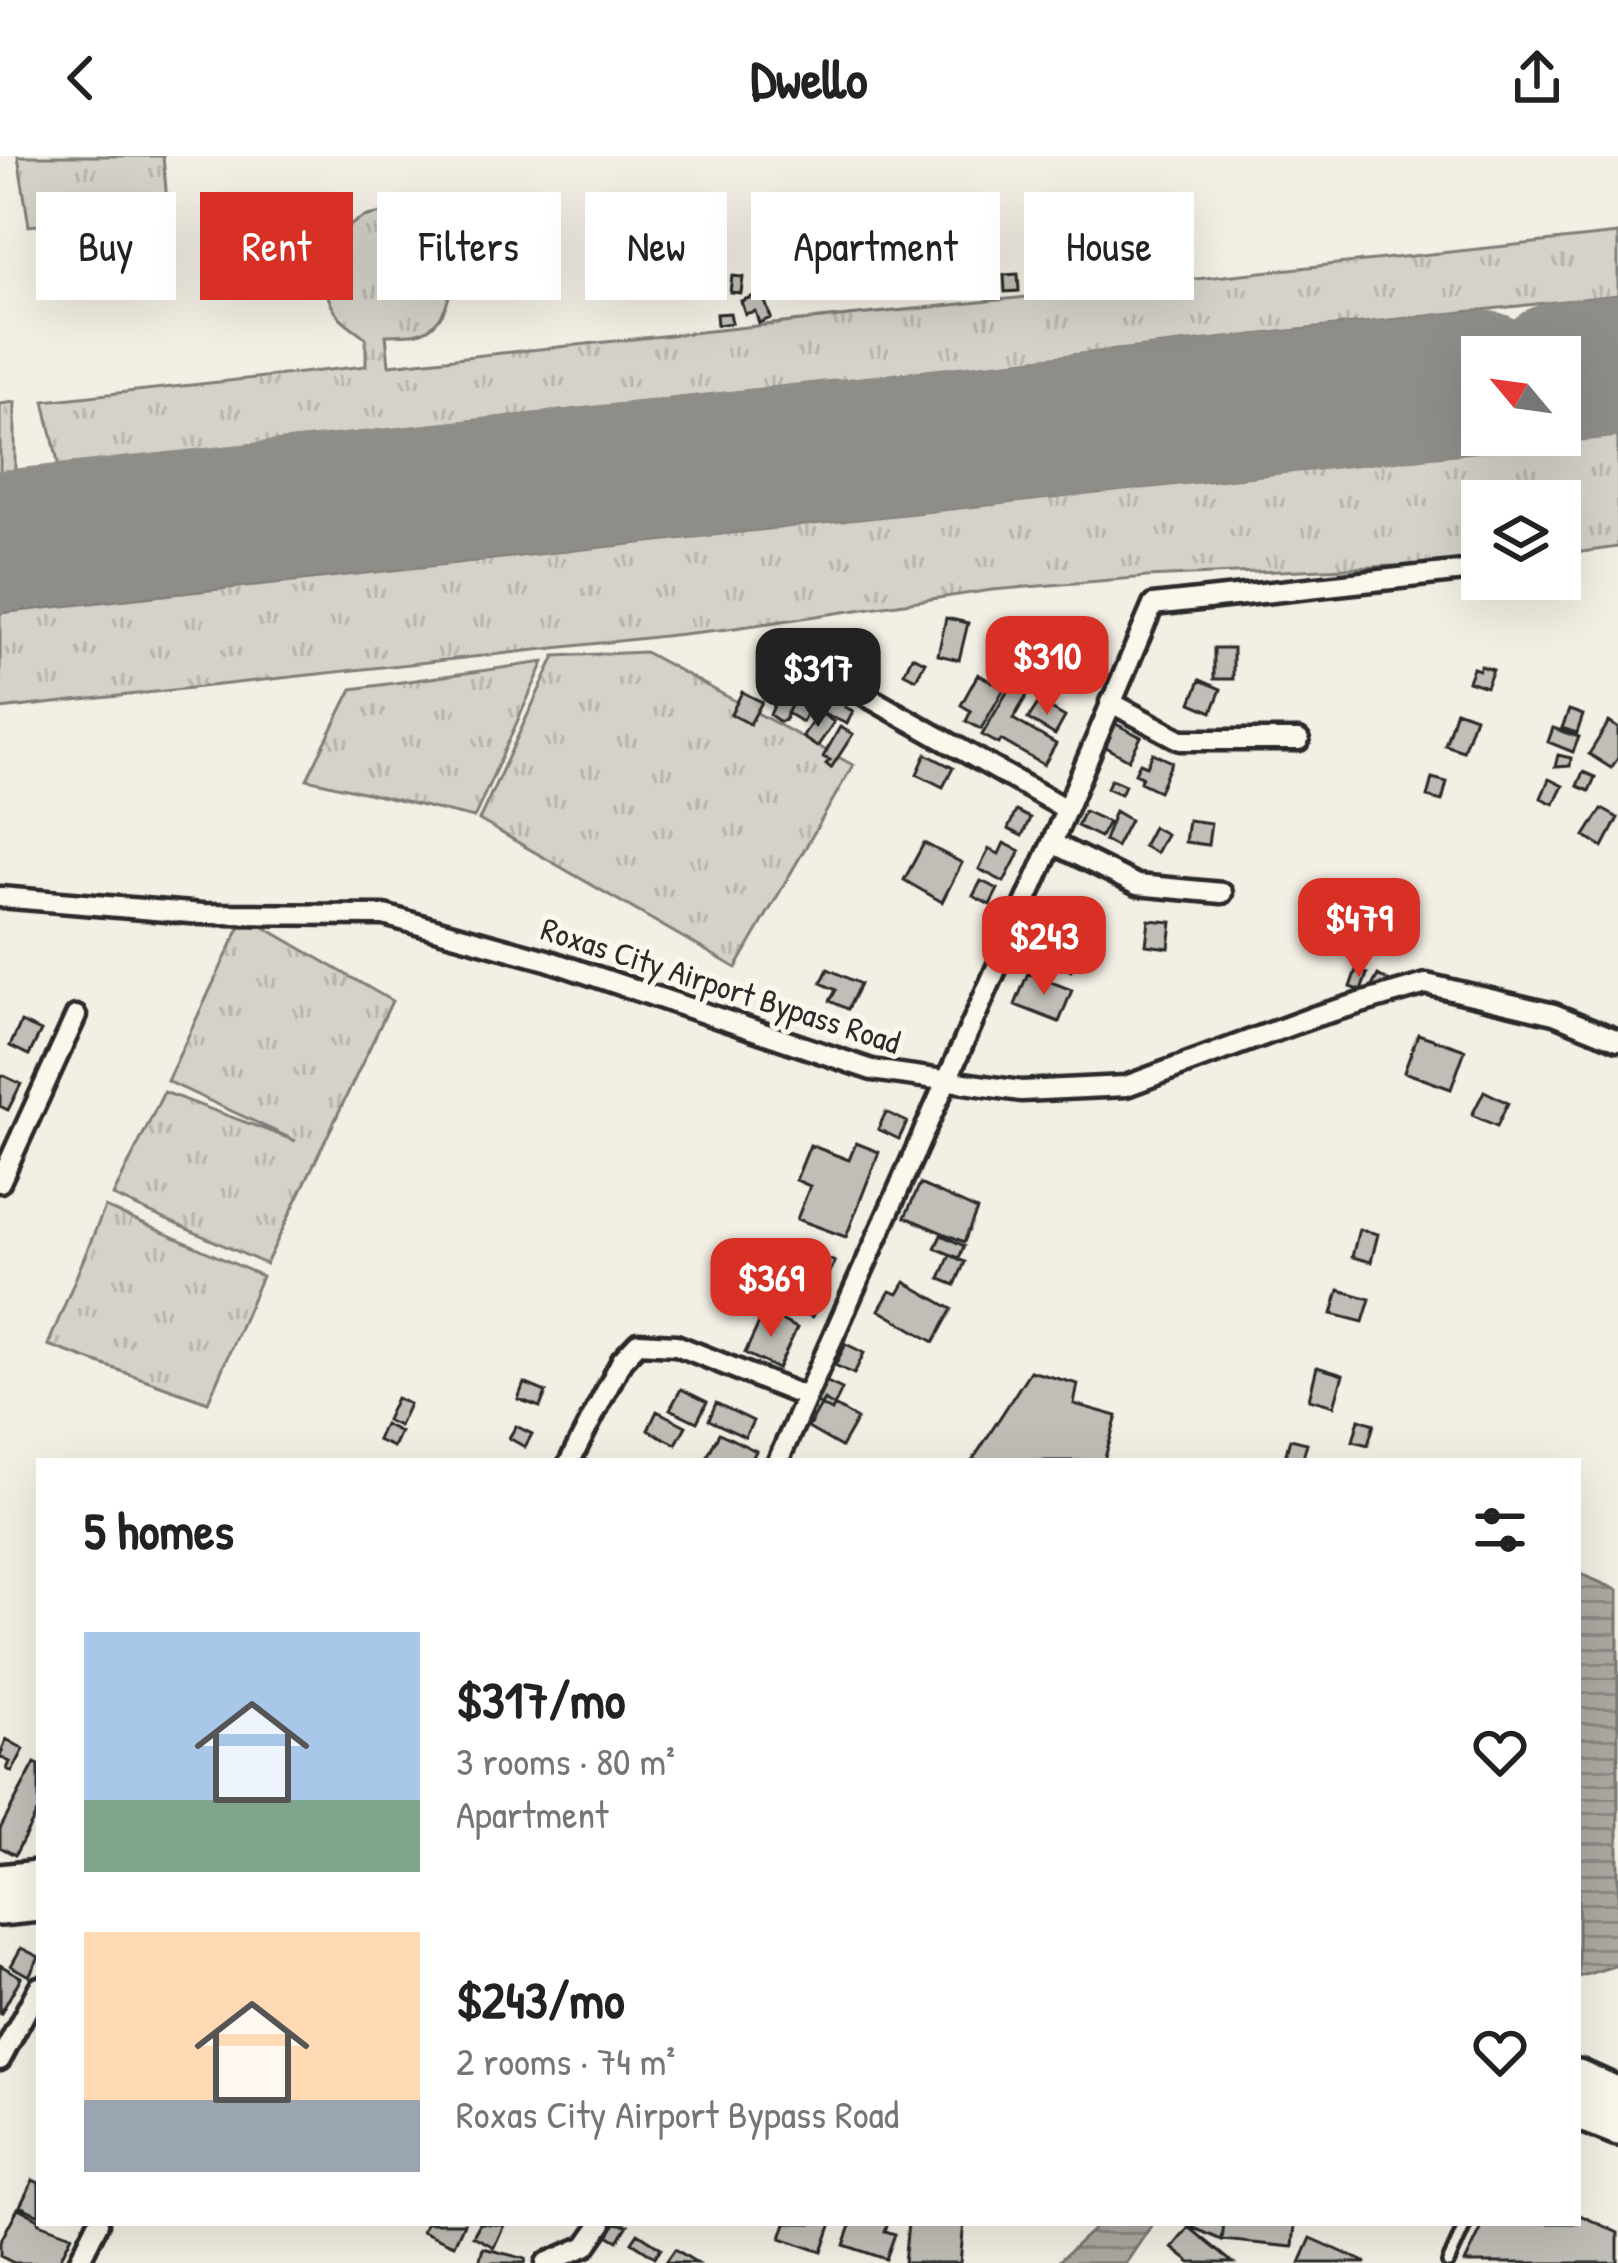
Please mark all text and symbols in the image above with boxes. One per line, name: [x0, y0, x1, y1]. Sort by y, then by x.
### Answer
text: Dwello: [750, 42, 868, 115]
icon: back: [48, 45, 114, 111]
icon: share: [1504, 45, 1570, 111]
chip: Buy: [36, 192, 176, 300]
chip: Rent: [200, 192, 353, 300]
chip: Filters: [377, 192, 561, 300]
chip: New: [585, 192, 727, 300]
chip: Apartment: [751, 192, 1000, 300]
chip: House: [1024, 192, 1194, 300]
north arrow: [1461, 336, 1581, 456]
map controls: [1461, 336, 1581, 600]
button: layers: [1461, 480, 1581, 600]
pin: $310: [976, 616, 1118, 718]
pin: $317: [747, 628, 889, 730]
text: $310: [1013, 628, 1081, 681]
text: $317: [783, 640, 853, 693]
pin: $479: [1288, 878, 1430, 980]
text: $479: [1325, 890, 1393, 943]
pin: $243: [973, 896, 1115, 998]
street label: Roxas City Airport Bypass Road: [536, 906, 906, 1065]
text: $243: [1009, 908, 1079, 961]
pin: $369: [700, 1238, 842, 1340]
text: $369: [737, 1250, 805, 1303]
text: 5 homes: [84, 1496, 234, 1565]
icon: filters: [1467, 1497, 1533, 1563]
text: $317/mo: [456, 1665, 625, 1734]
icon: home: [180, 1680, 324, 1824]
icon: heart: [1467, 1719, 1533, 1785]
text: 3 rooms · 80 m²: [456, 1734, 675, 1787]
text: Apartment: [456, 1787, 609, 1840]
text: $243/mo: [456, 1965, 625, 2034]
icon: home: [180, 1980, 324, 2124]
icon: heart: [1467, 2019, 1533, 2085]
text: 2 rooms · 74 m²: [456, 2034, 675, 2087]
text: Roxas City Airport Bypass Road: [456, 2087, 899, 2140]

